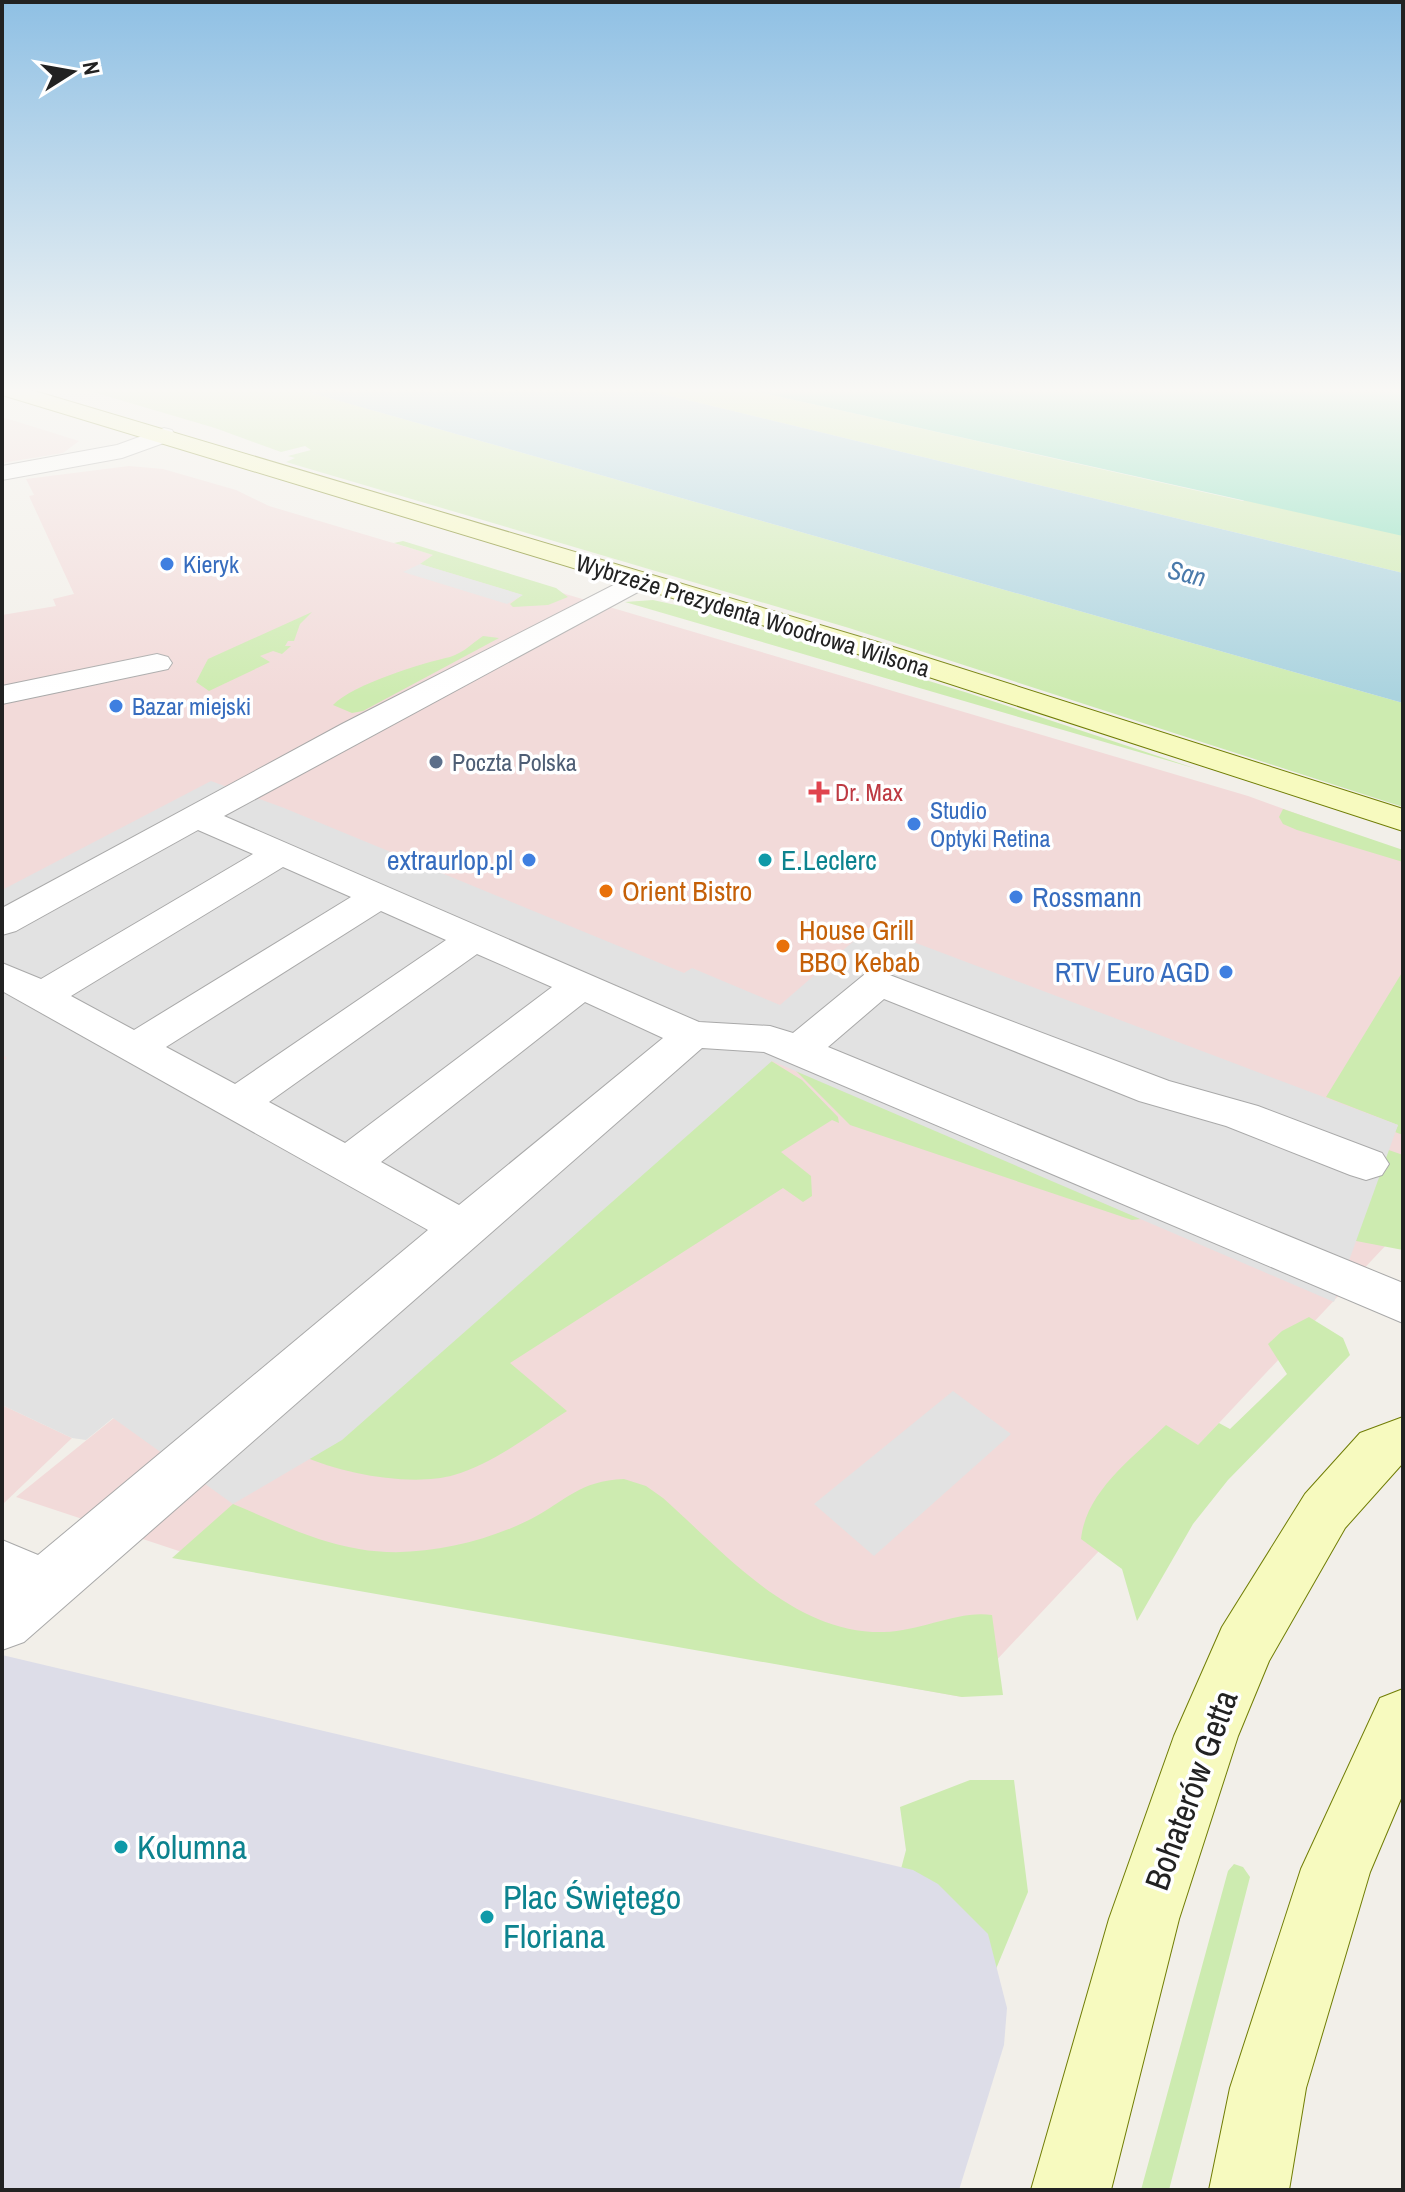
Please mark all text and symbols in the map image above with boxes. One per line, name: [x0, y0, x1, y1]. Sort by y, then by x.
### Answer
north arrow: [32, 32, 112, 112]
text: N: [76, 59, 108, 77]
street label: Wybrzeże Prezydenta Woodrowa Wilsona: [572, 546, 934, 684]
place label: Kieryk: [183, 548, 239, 580]
water label: San: [1164, 551, 1210, 595]
marker: Kieryk: [158, 555, 176, 573]
place label: Bazar miejski: [132, 690, 251, 722]
marker: Bazar miejski: [107, 697, 125, 715]
place label: Poczta Polska: [452, 746, 577, 778]
marker: Poczta Polska: [427, 753, 445, 771]
place label: Dr. Max: [835, 776, 903, 808]
marker: Dr. Max: [810, 783, 828, 801]
place label: Studio Optyki Retina: [930, 794, 1050, 854]
marker: Studio Optyki Retina: [905, 815, 923, 833]
place label: extraurlop.pl: [387, 841, 513, 879]
place label: E.Leclerc: [781, 841, 877, 879]
marker: extraurlop.pl: [520, 851, 538, 869]
marker: E.Leclerc: [756, 851, 774, 869]
place label: Orient Bistro: [622, 872, 752, 910]
place label: Rossmann: [1032, 878, 1142, 916]
marker: Orient Bistro: [597, 882, 615, 900]
marker: Rossmann: [1007, 888, 1025, 906]
place label: House Grill BBQ Kebab: [799, 911, 920, 981]
marker: House Grill BBQ Kebab: [774, 937, 792, 955]
place label: RTV Euro AGD: [1055, 953, 1210, 991]
marker: RTV Euro AGD: [1217, 963, 1235, 981]
street label: Bohaterów Getta: [1134, 1683, 1249, 1896]
place label: Kolumna: [137, 1824, 248, 1870]
marker: Kolumna: [112, 1838, 130, 1856]
place label: Plac Świętego Floriana: [503, 1874, 681, 1959]
marker: Plac Świętego Floriana: [478, 1908, 496, 1926]

